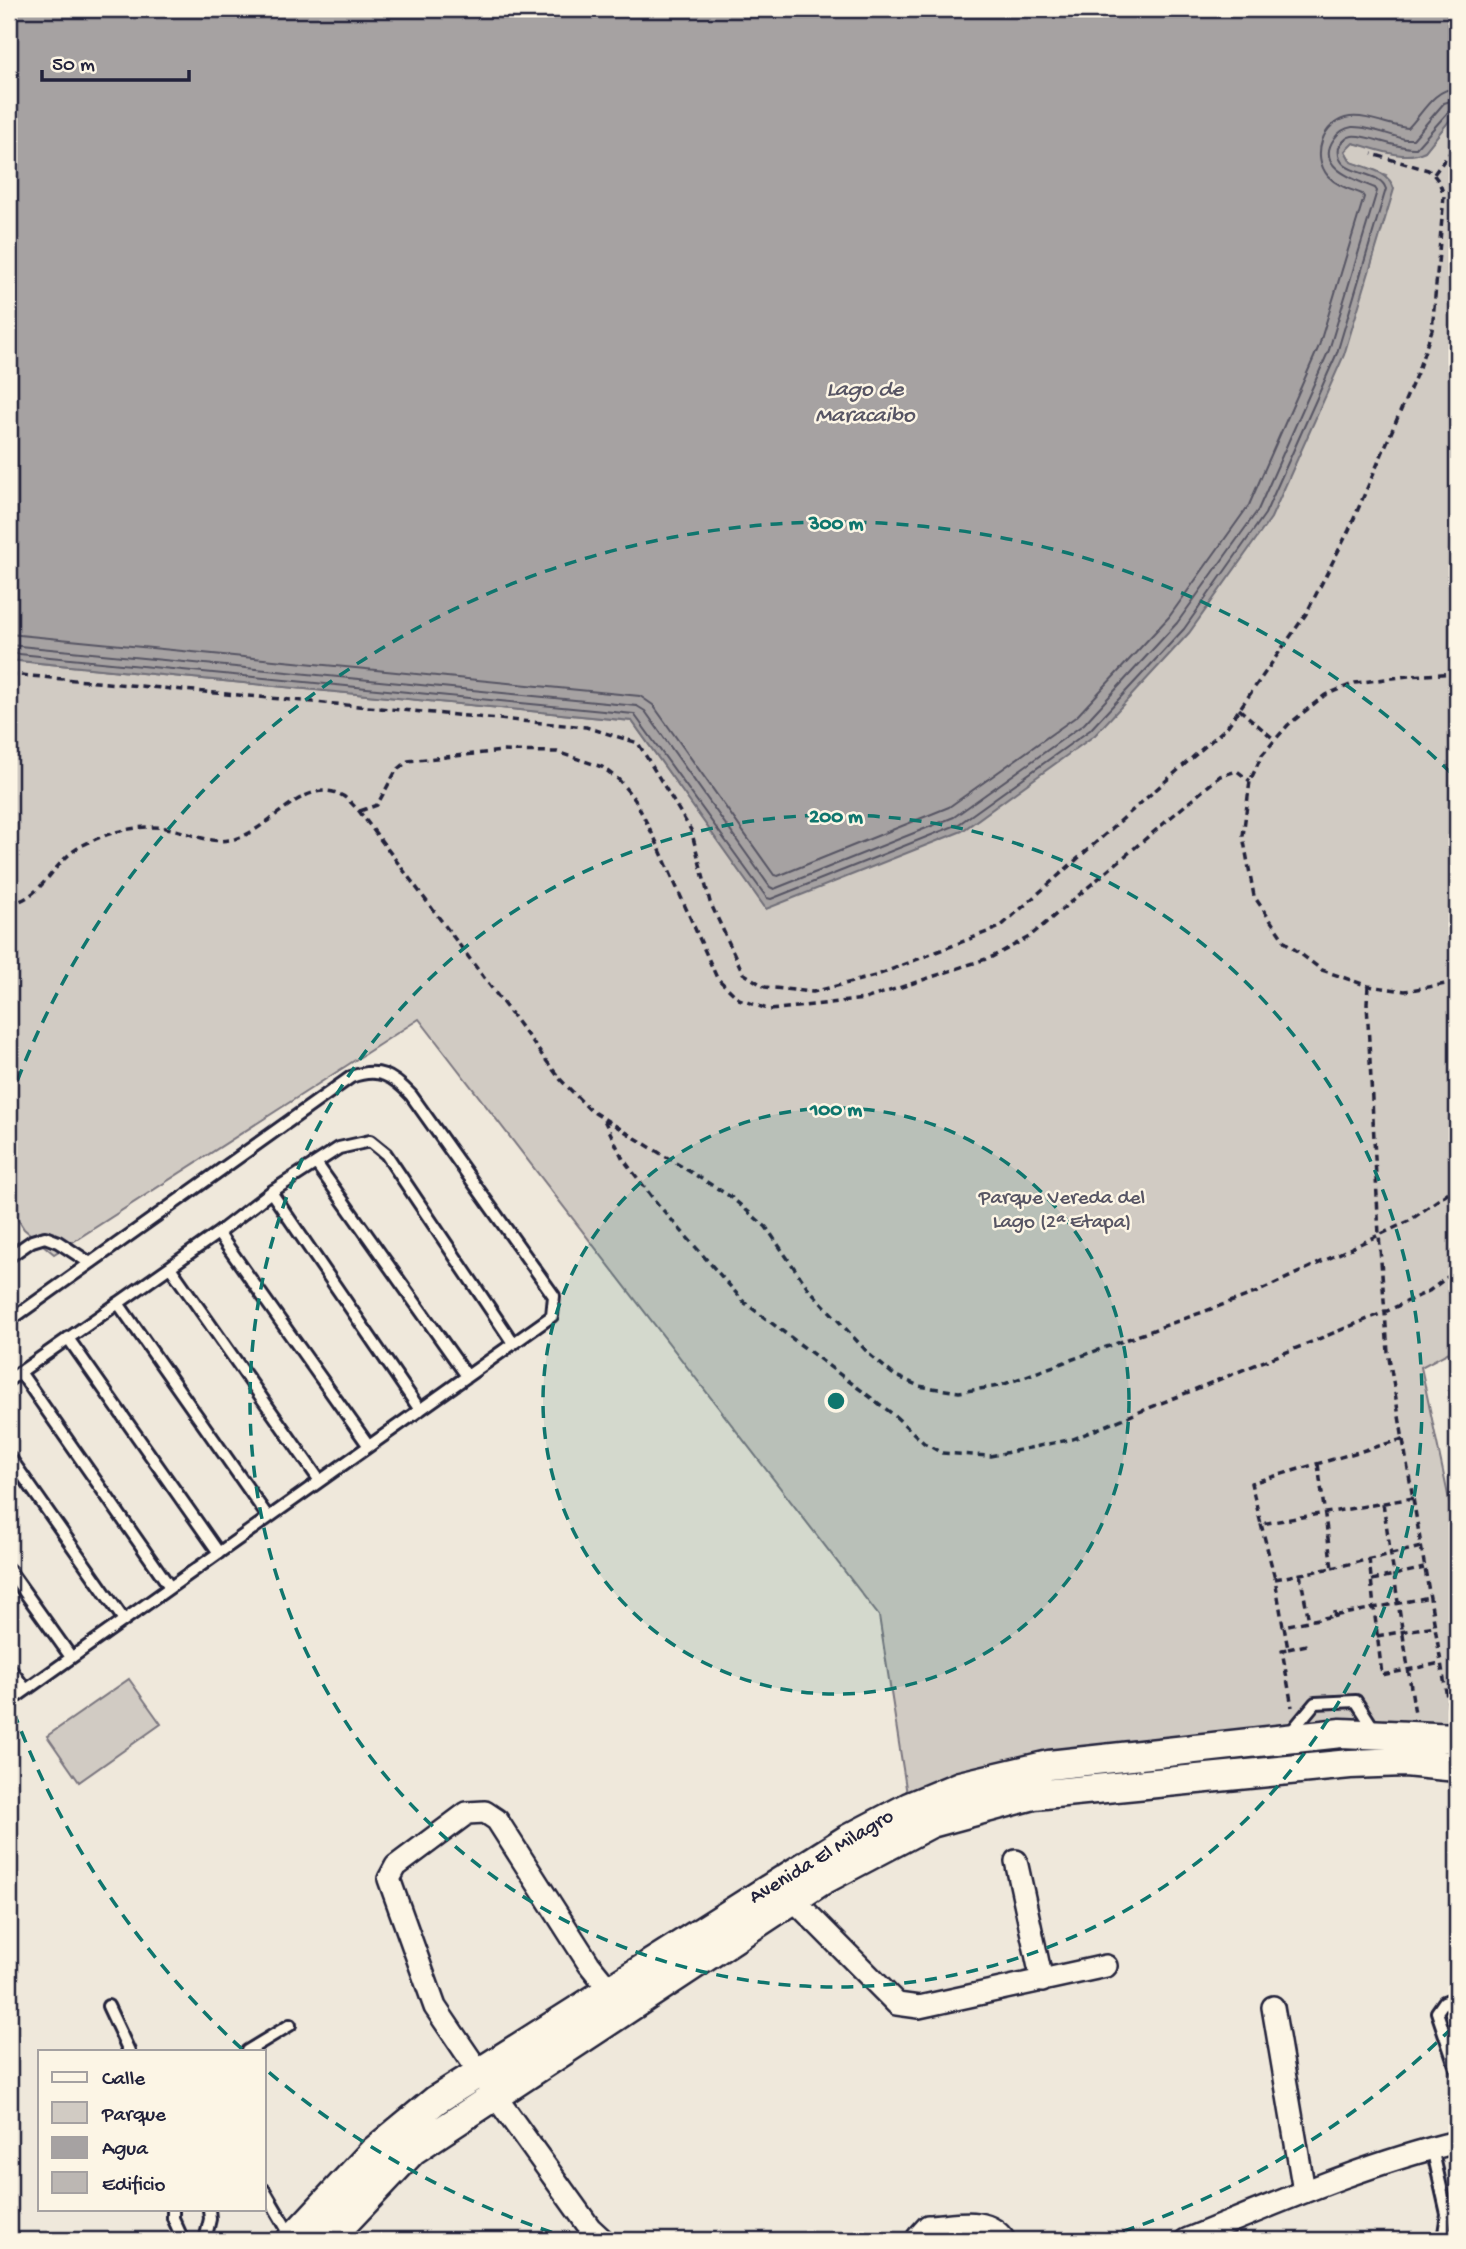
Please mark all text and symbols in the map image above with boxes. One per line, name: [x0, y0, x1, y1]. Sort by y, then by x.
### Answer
scale bar: [42, 38, 189, 82]
text: 50 m: [52, 54, 95, 79]
water label: Lago de Maracaibo: [815, 377, 916, 430]
text: 300 m: [808, 513, 863, 538]
text: 200 m: [809, 806, 863, 831]
text: 100 m: [809, 1099, 862, 1124]
park label: Parque Vereda del Lago (2ª Etapa): [978, 1187, 1145, 1236]
centre of rings: [824, 1389, 848, 1413]
street label: Avenida El Milagro: [745, 1805, 899, 1911]
legend: [38, 2050, 266, 2210]
text: Calle: [102, 2068, 146, 2093]
text: Parque: [101, 2104, 167, 2129]
text: Agua: [102, 2138, 149, 2163]
text: Edificio: [102, 2174, 166, 2199]

